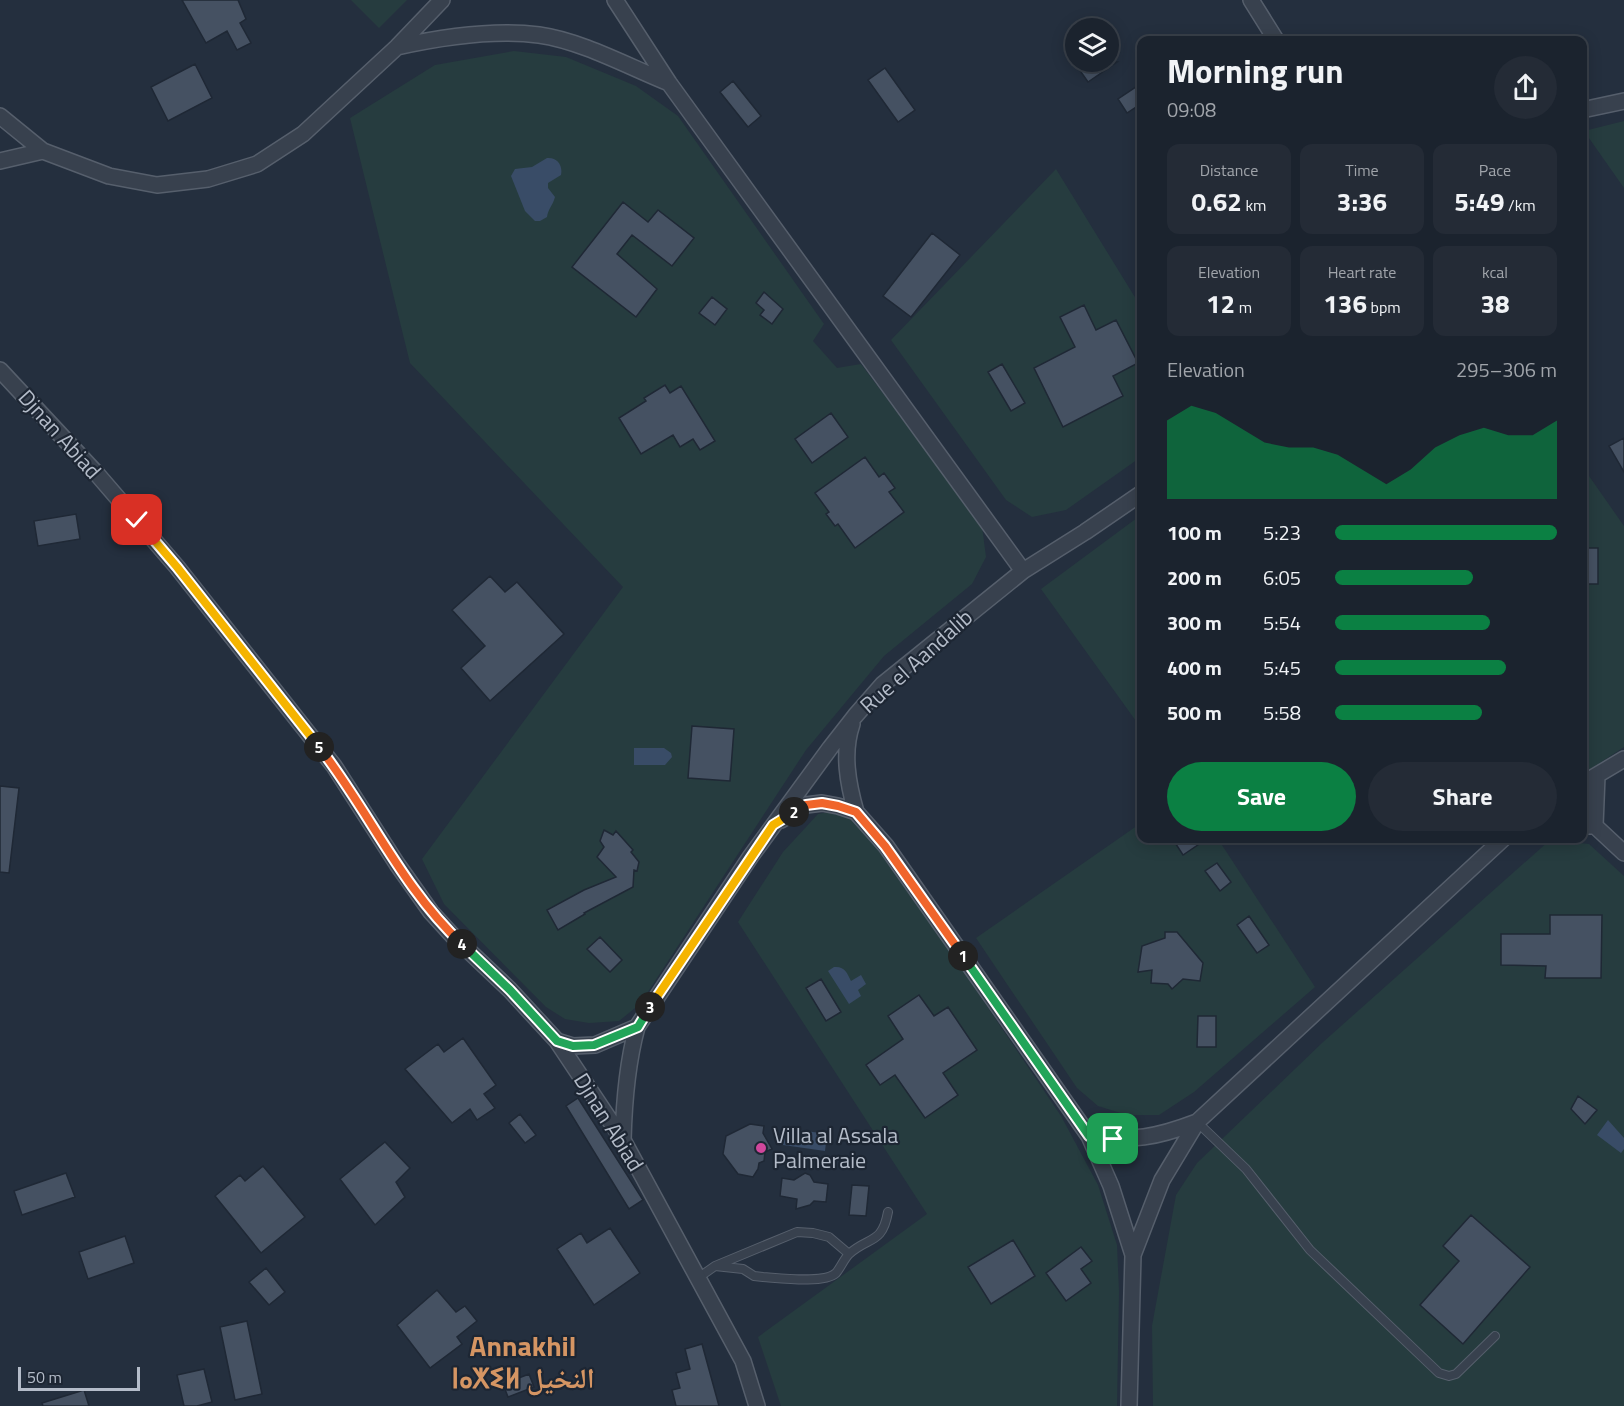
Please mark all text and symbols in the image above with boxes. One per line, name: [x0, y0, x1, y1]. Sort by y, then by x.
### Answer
map controls: [1065, 18, 1119, 72]
button: layers: [1065, 18, 1119, 72]
text: Morning run: [1167, 46, 1344, 96]
button: share: [1494, 56, 1557, 119]
text: 09:08: [1167, 94, 1216, 125]
text: Distance: [1200, 158, 1258, 182]
text: Time: [1345, 158, 1379, 182]
text: Pace: [1479, 158, 1511, 182]
text: 0.62: [1192, 182, 1242, 221]
text: 3:36: [1337, 182, 1387, 221]
text: 5:49: [1454, 182, 1505, 221]
text: km: [1242, 193, 1266, 217]
text: /km: [1505, 193, 1536, 217]
text: Elevation: [1198, 260, 1260, 284]
text: Heart rate: [1328, 260, 1396, 284]
text: kcal: [1482, 260, 1508, 284]
text: 12: [1206, 284, 1235, 323]
text: 136: [1323, 284, 1367, 323]
text: 38: [1480, 284, 1510, 323]
text: m: [1235, 295, 1252, 319]
text: bpm: [1367, 295, 1401, 319]
text: Elevation: [1167, 354, 1245, 385]
text: 295–306 m: [1456, 354, 1557, 385]
street label: Djnan Abiad: [10, 382, 110, 486]
pin: [111, 494, 162, 545]
icon: check: [120, 503, 153, 536]
text: 100 m: [1167, 517, 1222, 548]
text: 5:23: [1263, 517, 1301, 548]
text: 200 m: [1167, 562, 1222, 593]
text: 6:05: [1263, 562, 1301, 593]
street label: Rue el Aandalib: [852, 601, 980, 721]
text: 300 m: [1167, 607, 1222, 638]
text: 5:54: [1263, 607, 1301, 638]
text: 400 m: [1167, 652, 1222, 683]
text: 5:45: [1263, 652, 1301, 683]
text: 500 m: [1167, 697, 1222, 728]
text: 5:58: [1263, 697, 1301, 728]
pin: 5: [304, 732, 334, 762]
text: 5: [315, 735, 323, 759]
button: Save: [1167, 762, 1356, 831]
button: Share: [1368, 762, 1557, 831]
pin: 2: [779, 797, 809, 827]
text: 2: [790, 800, 798, 824]
pin: 4: [447, 929, 477, 959]
text: 4: [458, 932, 466, 956]
pin: 1: [948, 941, 978, 971]
text: 1: [959, 944, 967, 968]
pin: 3: [635, 992, 665, 1022]
text: 3: [646, 995, 654, 1019]
street label: Djnan Abiad: [565, 1066, 653, 1178]
pin: [1087, 1113, 1138, 1164]
place label: Villa al Assala Palmeraie: [773, 1118, 898, 1177]
icon: arrive: [1096, 1122, 1129, 1155]
marker: Villa al Assala Palmeraie: [754, 1141, 768, 1155]
district label: Annakhil ⵏⴰⵅⵉⵍ النخيل: [451, 1324, 595, 1399]
scale bar: [18, 1364, 140, 1392]
text: 50 m: [27, 1365, 62, 1389]

